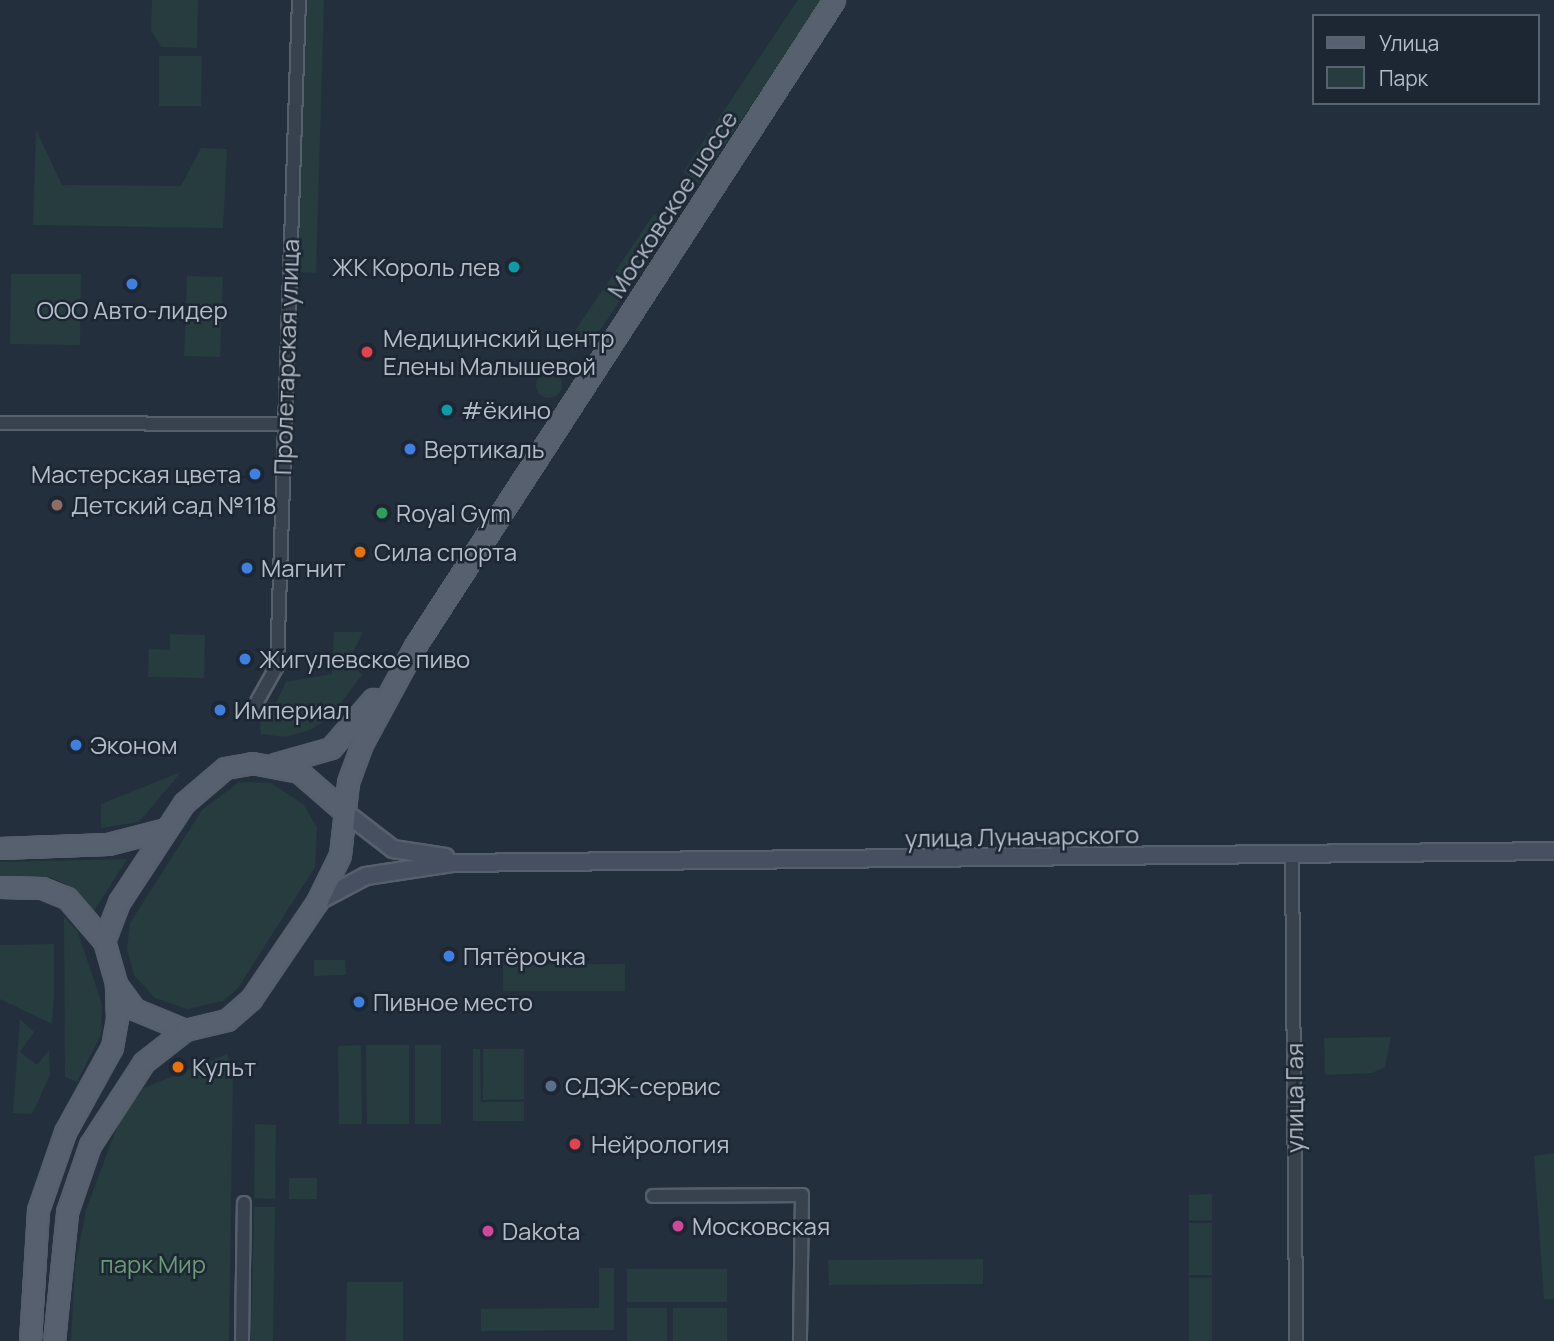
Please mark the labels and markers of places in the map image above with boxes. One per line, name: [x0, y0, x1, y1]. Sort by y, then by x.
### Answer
place label: ЖК Король лев: [332, 253, 500, 281]
marker: ЖК Король лев: [506, 259, 522, 275]
marker: ООО Авто-лидер: [124, 276, 140, 292]
place label: ООО Авто-лидер: [36, 296, 228, 324]
place label: Медицинский центр Елены Малышевой: [383, 324, 615, 380]
marker: Медицинский центр Елены Малышевой: [357, 342, 377, 362]
place label: #ёкино: [461, 396, 551, 424]
marker: #ёкино: [439, 402, 455, 418]
place label: Вертикаль: [424, 435, 545, 463]
marker: Вертикаль: [402, 441, 418, 457]
place label: Мастерская цвета: [31, 460, 241, 488]
marker: Мастерская цвета: [247, 466, 263, 482]
place label: Детский сад №118: [71, 491, 277, 519]
marker: Детский сад №118: [49, 497, 65, 513]
place label: Royal Gym: [396, 499, 511, 527]
marker: Royal Gym: [374, 505, 390, 521]
place label: Сила спорта: [374, 538, 517, 566]
marker: Сила спорта: [352, 544, 368, 560]
place label: Магнит: [261, 554, 346, 582]
marker: Магнит: [239, 560, 255, 576]
place label: Жигулевское пиво: [259, 645, 470, 673]
marker: Жигулевское пиво: [237, 651, 253, 667]
place label: Империал: [234, 696, 350, 724]
marker: Империал: [212, 702, 228, 718]
place label: Эконом: [90, 731, 178, 759]
marker: Эконом: [68, 737, 84, 753]
place label: Пятёрочка: [463, 942, 586, 970]
marker: Пятёрочка: [441, 948, 457, 964]
place label: Пивное место: [373, 988, 533, 1016]
marker: Пивное место: [351, 994, 367, 1010]
place label: Культ: [192, 1053, 256, 1081]
marker: Культ: [170, 1059, 186, 1075]
place label: СДЭК-сервис: [565, 1072, 721, 1100]
marker: СДЭК-сервис: [543, 1078, 559, 1094]
place label: Нейрология: [591, 1130, 730, 1158]
marker: Нейрология: [565, 1134, 585, 1154]
place label: Московская: [692, 1212, 830, 1240]
place label: Dakota: [502, 1217, 580, 1245]
marker: Московская: [670, 1218, 686, 1234]
marker: Dakota: [480, 1223, 496, 1239]

